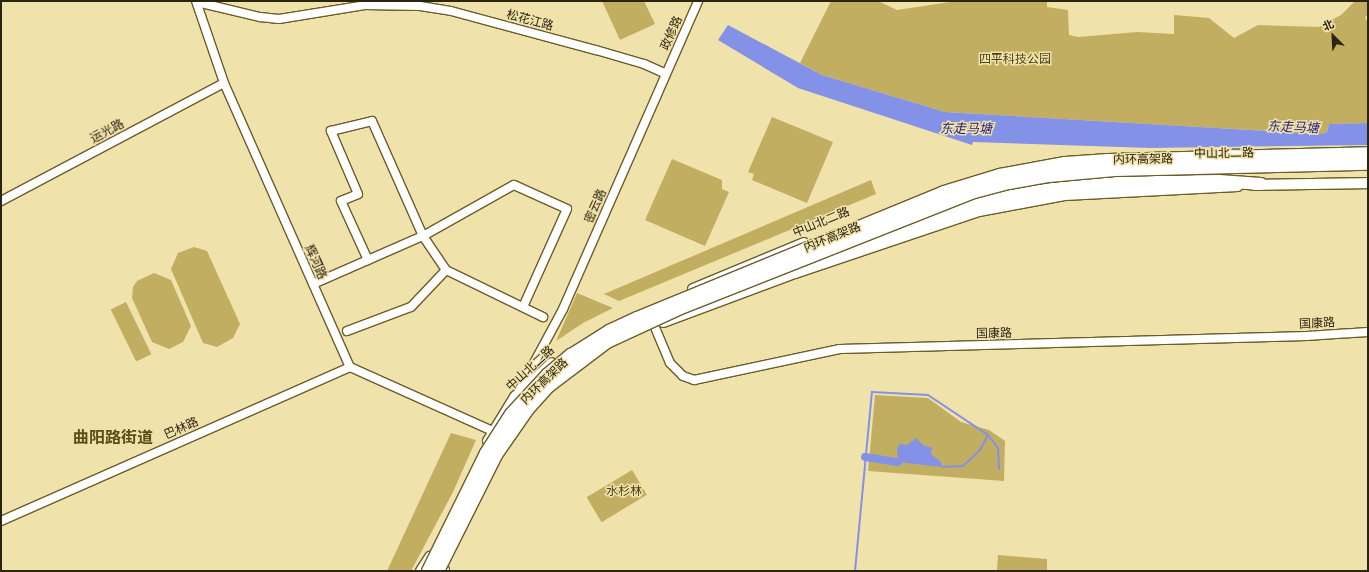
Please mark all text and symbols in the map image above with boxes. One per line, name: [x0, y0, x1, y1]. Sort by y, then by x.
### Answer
street label: 松花江路: [505, 7, 555, 33]
street label: 政修路: [657, 14, 685, 52]
north arrow: [1313, 16, 1353, 56]
text: 北: [1320, 16, 1336, 33]
park label: 四平科技公园: [979, 52, 1051, 66]
street label: 运光路: [88, 116, 126, 146]
water label: 东走马塘: [1267, 118, 1319, 136]
water label: 东走马塘: [940, 120, 992, 136]
street label: 中山北二路: [1194, 145, 1254, 161]
street label: 内环高架路: [1113, 151, 1173, 167]
street label: 密云路: [581, 187, 609, 225]
street label: 中山北二路: [790, 204, 852, 240]
street label: 内环高架路: [801, 219, 863, 255]
street label: 辉河路: [302, 243, 330, 281]
street label: 国康路: [1299, 315, 1335, 331]
street label: 国康路: [976, 325, 1012, 341]
street label: 中山北二路: [503, 343, 557, 393]
street label: 内环高架路: [517, 355, 571, 407]
street label: 巴林路: [162, 414, 200, 442]
district label: 曲阳路街道: [73, 427, 153, 447]
park label: 水杉林: [606, 484, 642, 498]

